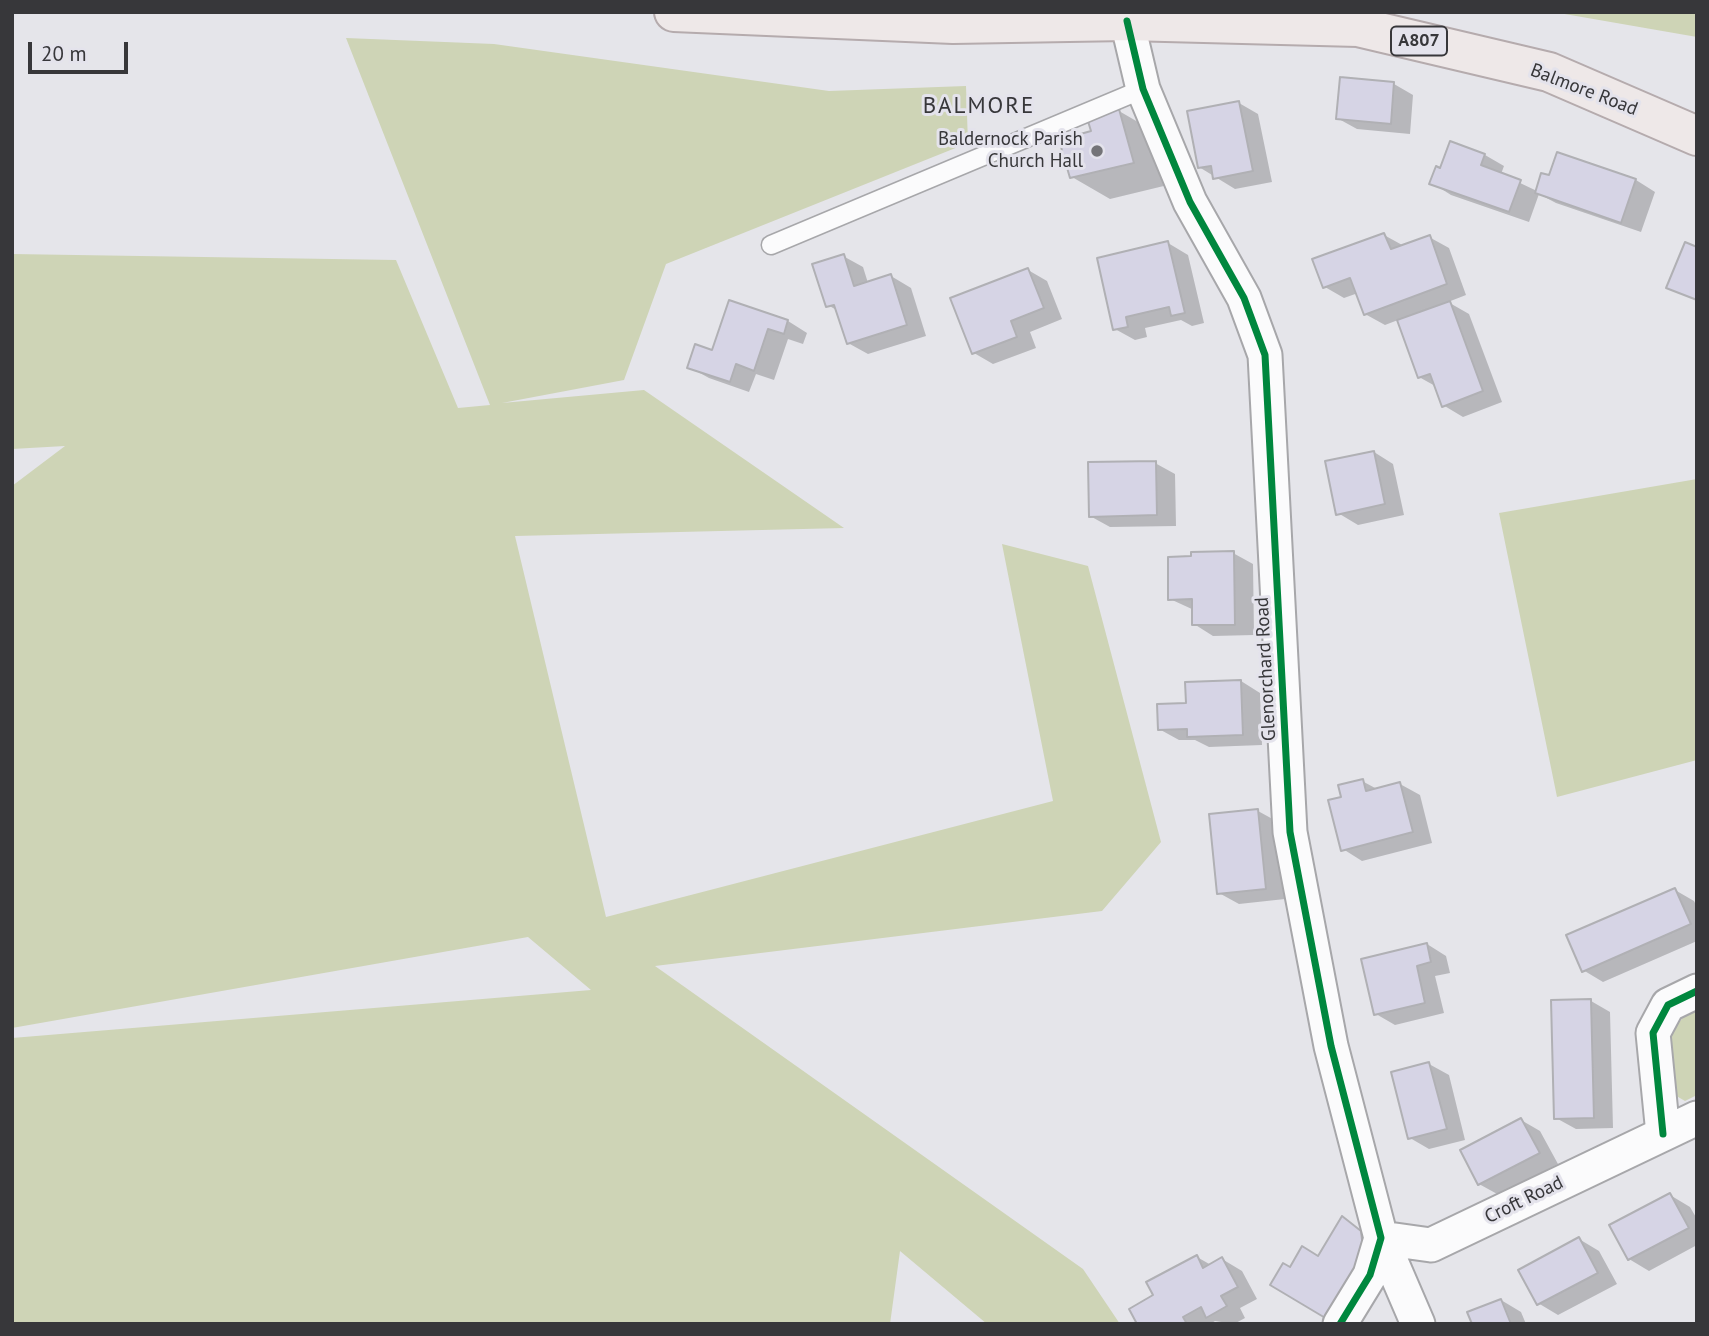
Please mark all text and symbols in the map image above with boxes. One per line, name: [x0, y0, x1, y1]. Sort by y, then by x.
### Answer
road number: A807: [1391, 26, 1447, 56]
scale bar: [32, 28, 131, 72]
text: 20 m: [41, 40, 87, 67]
street label: Balmore Road: [1527, 59, 1641, 121]
district label: BALMORE: [924, 92, 1034, 120]
place label: Baldernock Parish Church Hall: [938, 129, 1083, 173]
marker: Baldernock Parish Church Hall: [1089, 143, 1105, 159]
street label: Glenorchard Road: [1251, 596, 1281, 742]
street label: Croft Road: [1481, 1171, 1567, 1229]

